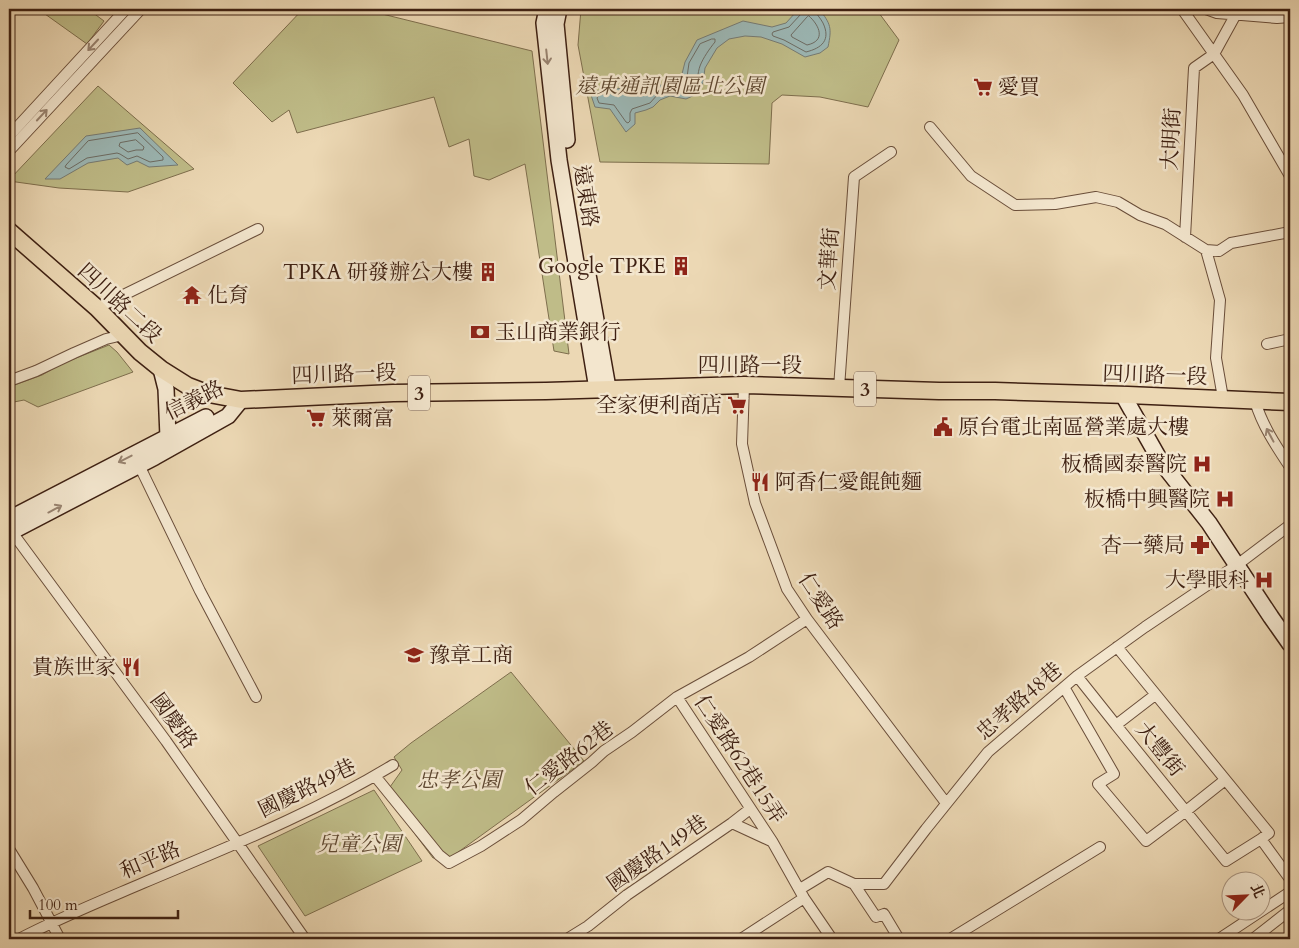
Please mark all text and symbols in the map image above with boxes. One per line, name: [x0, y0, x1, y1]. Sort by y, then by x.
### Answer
one-way arrow: [87, 38, 99, 51]
one-way arrow: [542, 49, 552, 65]
park label: 遠東通訊園區北公園: [576, 72, 767, 101]
place label: 愛買: [998, 73, 1040, 102]
supermarket icon: 愛買: [972, 76, 994, 98]
street label: 大明街: [1155, 107, 1188, 171]
one-way arrow: [36, 109, 48, 121]
street label: 遠東路: [566, 163, 605, 229]
street label: 文華街: [813, 227, 846, 291]
place label: Google TPKE: [538, 252, 666, 281]
building icon: Google TPKE: [670, 255, 692, 277]
street label: 四川路二段: [71, 257, 168, 350]
place label: TPKA 研發辦公大樓: [283, 258, 473, 287]
building icon: TPKA 研發辦公大樓: [477, 261, 499, 283]
place label: 化育: [207, 281, 249, 310]
temple icon: 化育: [181, 284, 203, 306]
place label: 玉山商業銀行: [495, 318, 621, 347]
bank icon: 玉山商業銀行: [469, 321, 491, 343]
street label: 四川路一段: [698, 351, 803, 380]
street label: 四川路一段: [291, 358, 397, 391]
street label: 四川路一段: [1102, 359, 1208, 392]
road number: 3: [854, 372, 876, 406]
street label: 信義路: [160, 374, 229, 427]
road number: 3: [408, 376, 430, 410]
place label: 全家便利商店: [596, 391, 722, 420]
supermarket icon: 全家便利商店: [726, 394, 748, 416]
place label: 萊爾富: [331, 404, 394, 433]
supermarket icon: 萊爾富: [305, 407, 327, 429]
place label: 原台電北南區營業處大樓: [958, 413, 1189, 442]
public building icon: 原台電北南區營業處大樓: [932, 416, 954, 438]
one-way arrow: [1265, 428, 1275, 443]
place label: 板橋國泰醫院: [1061, 450, 1187, 479]
hospital icon: 板橋國泰醫院: [1191, 453, 1213, 475]
one-way arrow: [117, 454, 132, 464]
place label: 阿香仁愛餛飩麵: [775, 468, 922, 497]
restaurant icon: 阿香仁愛餛飩麵: [749, 471, 771, 493]
place label: 板橋中興醫院: [1084, 485, 1210, 514]
hospital icon: 板橋中興醫院: [1214, 488, 1236, 510]
one-way arrow: [47, 504, 62, 513]
place label: 杏一藥局: [1101, 531, 1185, 560]
pharmacy icon: 杏一藥局: [1189, 534, 1211, 556]
place label: 大學眼科: [1165, 566, 1249, 595]
street label: 仁愛路: [791, 567, 850, 636]
hospital icon: 大學眼科: [1253, 569, 1275, 591]
place label: 豫章工商: [429, 641, 513, 670]
school or university icon: 豫章工商: [403, 644, 425, 666]
place label: 貴族世家: [32, 653, 116, 682]
restaurant icon: 貴族世家: [120, 656, 142, 678]
street label: 忠孝路48巷: [970, 656, 1069, 747]
street label: 國慶路: [143, 687, 204, 755]
street label: 仁愛路62巷15弄: [687, 689, 792, 829]
street label: 仁愛路62巷: [519, 714, 620, 802]
street label: 大豐街: [1129, 716, 1191, 783]
street label: 國慶路49巷: [253, 752, 361, 825]
park label: 忠孝公園: [417, 766, 504, 795]
street label: 國慶路149巷: [601, 808, 713, 899]
park label: 兒童公園: [317, 830, 404, 859]
street label: 和平路: [116, 835, 185, 886]
north arrow: [1222, 870, 1272, 920]
text: 北: [1246, 881, 1269, 901]
scale bar: [30, 888, 178, 920]
text: 100 m: [38, 895, 78, 915]

